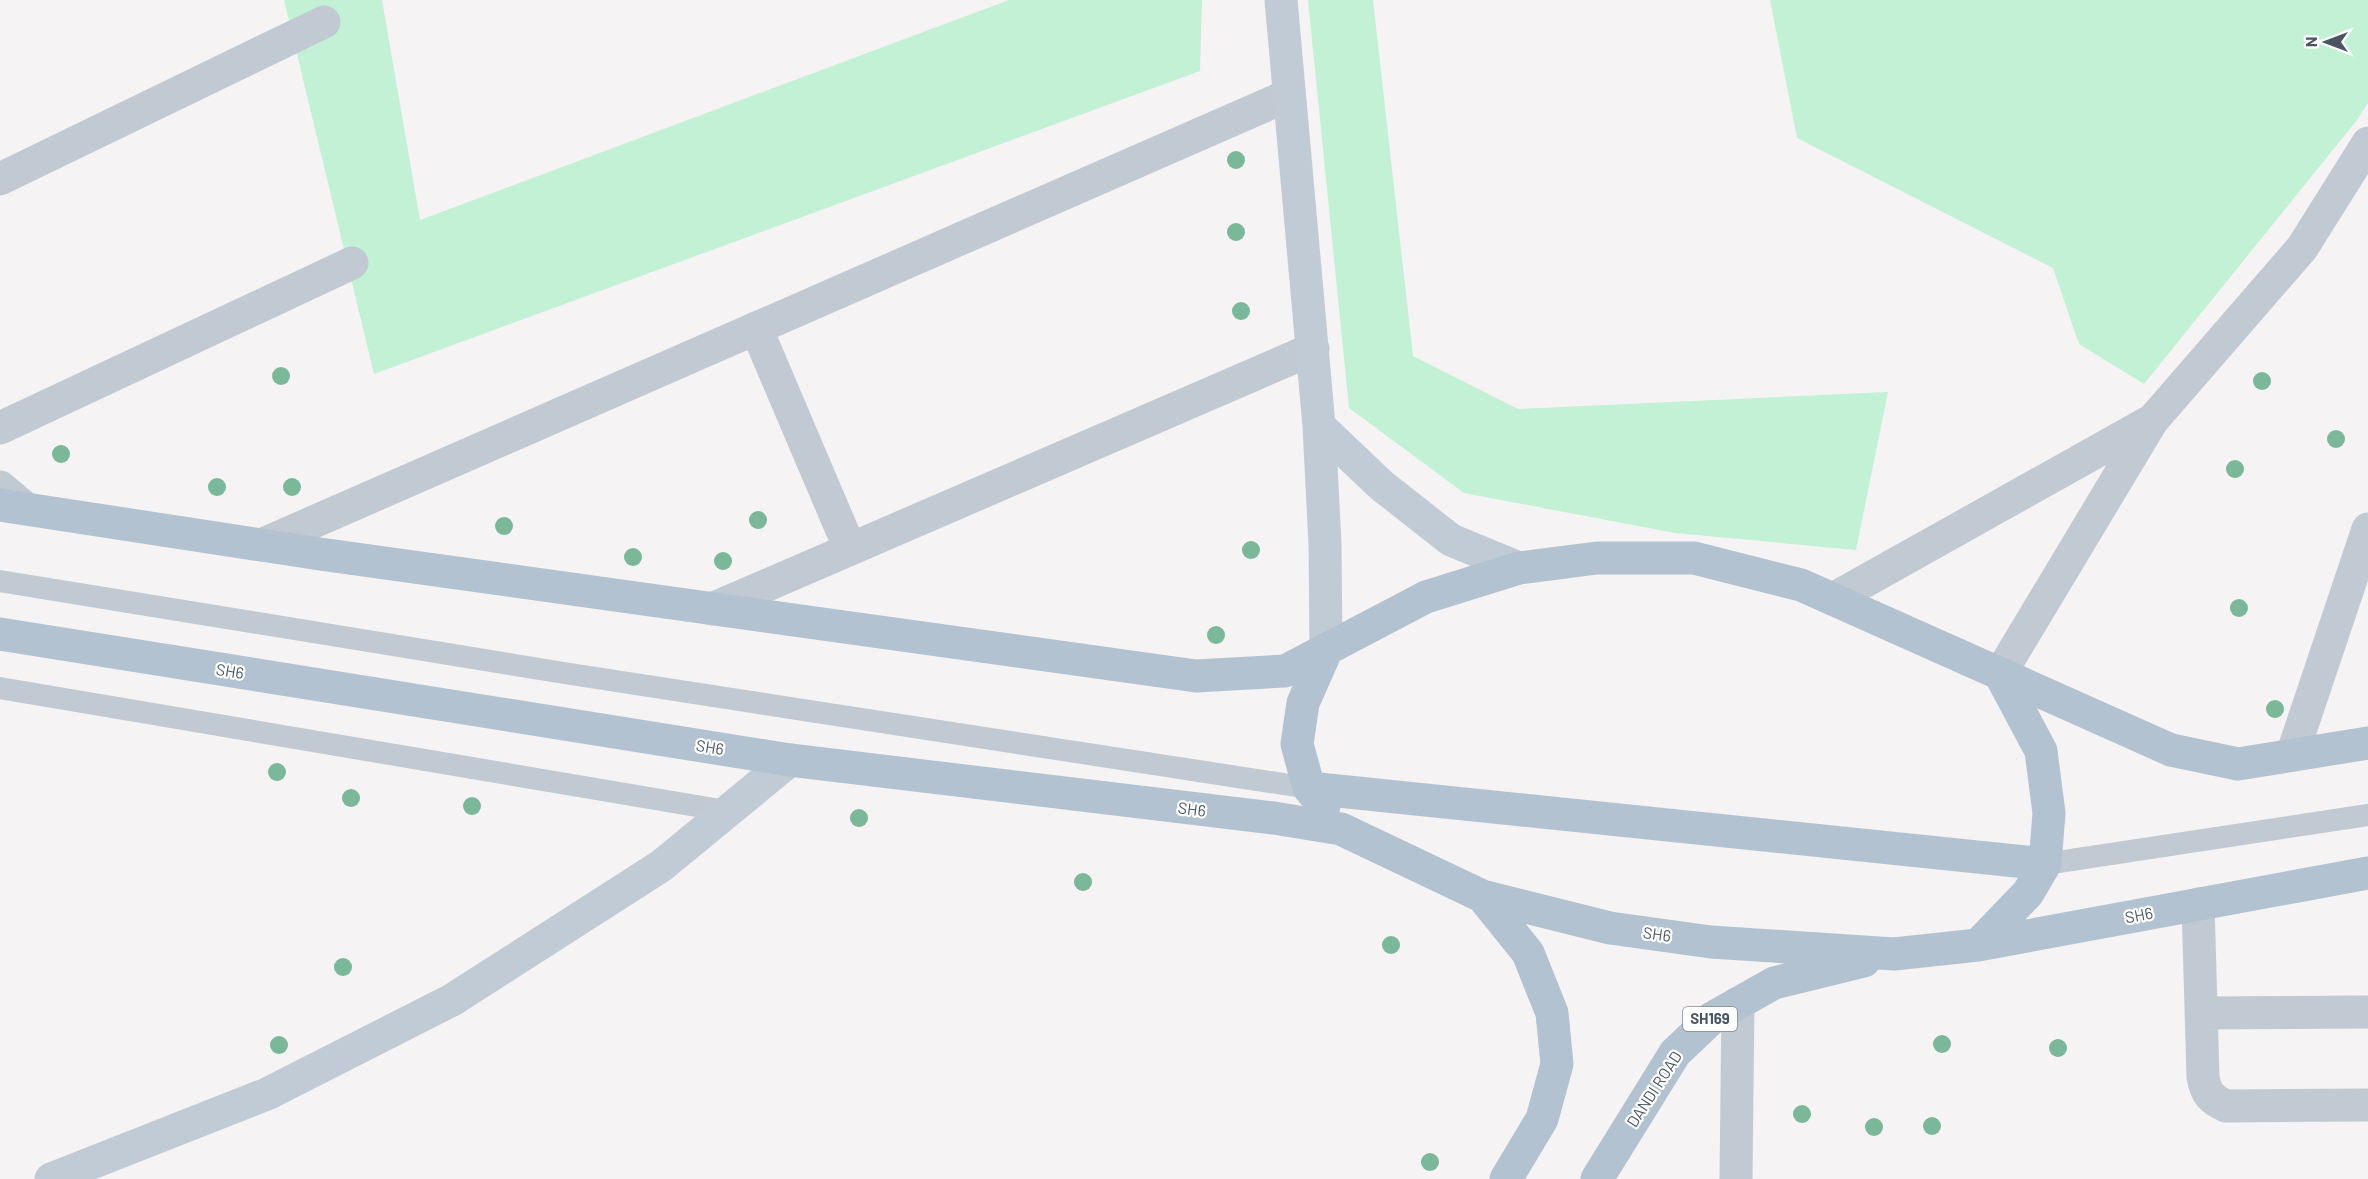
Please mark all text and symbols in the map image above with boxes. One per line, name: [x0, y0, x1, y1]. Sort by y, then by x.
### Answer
north arrow: [2296, 12, 2356, 72]
text: N: [2301, 37, 2320, 47]
street label: SH6: [215, 659, 245, 682]
street label: SH6: [695, 735, 725, 758]
street label: SH6: [1177, 797, 1207, 820]
street label: SH6: [2123, 903, 2154, 927]
street label: SH6: [1642, 922, 1672, 945]
road number: SH169: [1683, 1007, 1737, 1031]
street label: DANDI ROAD: [1622, 1047, 1685, 1130]

